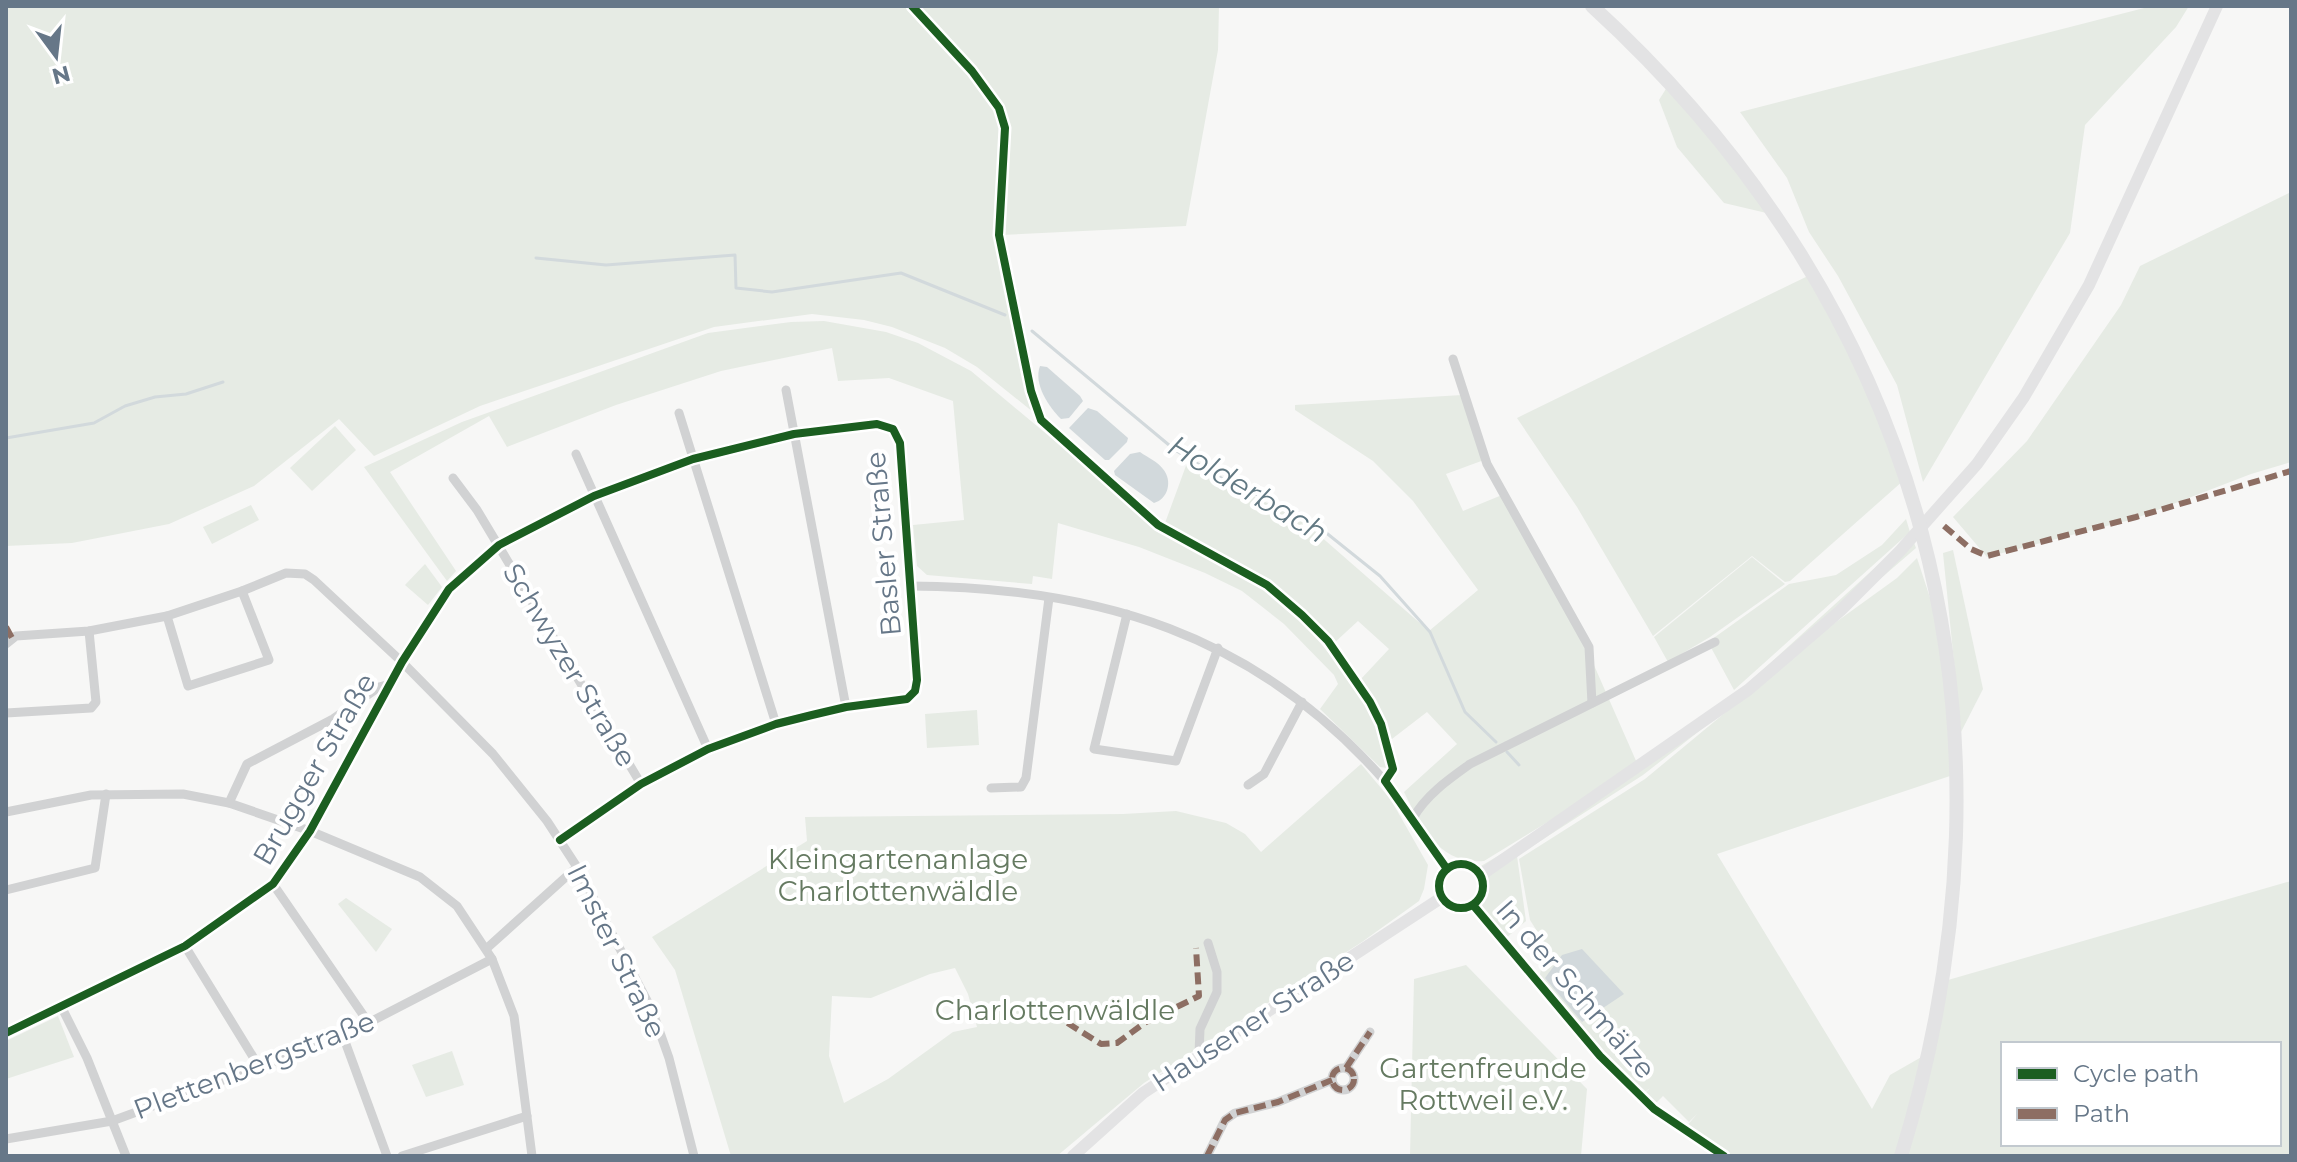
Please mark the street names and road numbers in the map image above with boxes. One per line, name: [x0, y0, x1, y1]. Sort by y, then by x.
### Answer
street label: Basler Straße: [858, 450, 908, 638]
street label: Schwyzer Straße: [496, 557, 644, 773]
street label: Brugger Straße: [245, 667, 383, 871]
street label: Imster Straße: [560, 859, 674, 1043]
street label: In der Schmälze: [1489, 893, 1663, 1085]
street label: Hausener Straße: [1146, 943, 1360, 1099]
street label: Plettenbergstraße: [129, 1003, 379, 1127]

